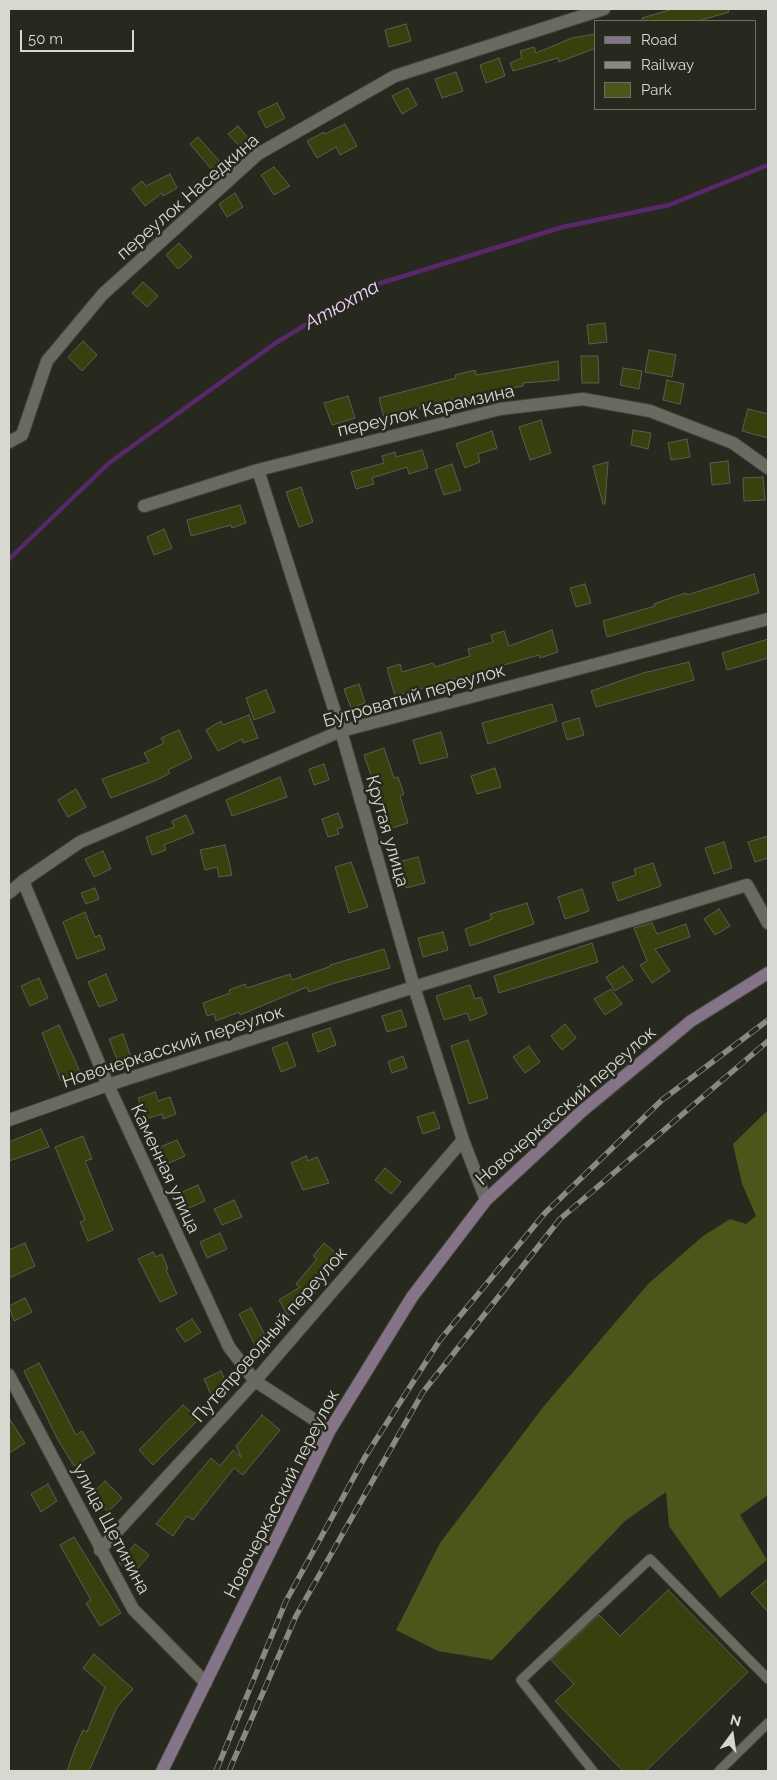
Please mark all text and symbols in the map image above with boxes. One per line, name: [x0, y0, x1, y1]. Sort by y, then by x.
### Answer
scale bar: [22, 20, 136, 52]
legend: [594, 20, 757, 110]
text: 50 m: [28, 30, 63, 48]
text: Road: [641, 31, 677, 49]
text: Railway: [641, 56, 694, 74]
text: Park: [641, 81, 672, 99]
street label: переулок Наседкина: [113, 129, 263, 265]
water label: Атюхта: [301, 275, 383, 335]
street label: переулок Карамзина: [335, 380, 517, 442]
street label: Бугроватый переулок: [321, 660, 507, 732]
street label: Крутая улица: [361, 773, 413, 889]
street label: Новочеркасский переулок: [60, 1001, 286, 1093]
street label: Новочеркасский переулок: [472, 1022, 660, 1190]
street label: Каменная улица: [126, 1101, 204, 1237]
street label: Путепроводный переулок: [188, 1243, 352, 1427]
street label: Новочеркасский переулок: [220, 1386, 344, 1602]
street label: улица Щетинина: [68, 1460, 154, 1598]
north arrow: [707, 1710, 757, 1760]
text: N: [729, 1711, 743, 1730]

